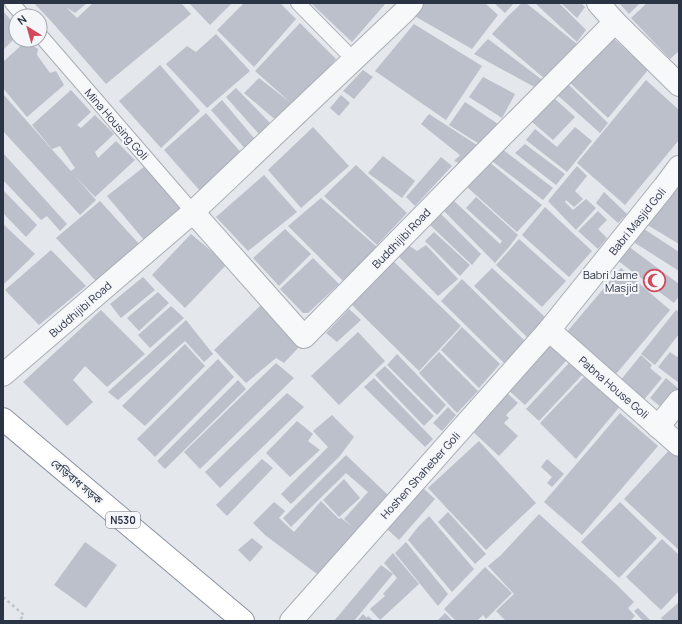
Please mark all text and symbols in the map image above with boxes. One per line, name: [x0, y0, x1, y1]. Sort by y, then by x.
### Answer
north arrow: [8, 8, 48, 48]
text: N: [14, 11, 29, 28]
street label: Mina Housing Goli: [82, 85, 152, 163]
street label: Babri Masjid Goli: [605, 184, 669, 258]
street label: Buddhijibi Road: [368, 205, 434, 271]
place label: Babri Jame Masjid: [583, 267, 639, 295]
mosque icon: Babri Jame Masjid: [641, 267, 667, 293]
street label: Buddhijibi Road: [46, 278, 114, 340]
street label: Pabna House Goli: [576, 352, 652, 422]
street label: Hoshen Shaheber Goli: [377, 428, 463, 522]
street label: বেড়িবাধ সড়ক: [48, 455, 106, 507]
road number: N530: [106, 512, 140, 528]

